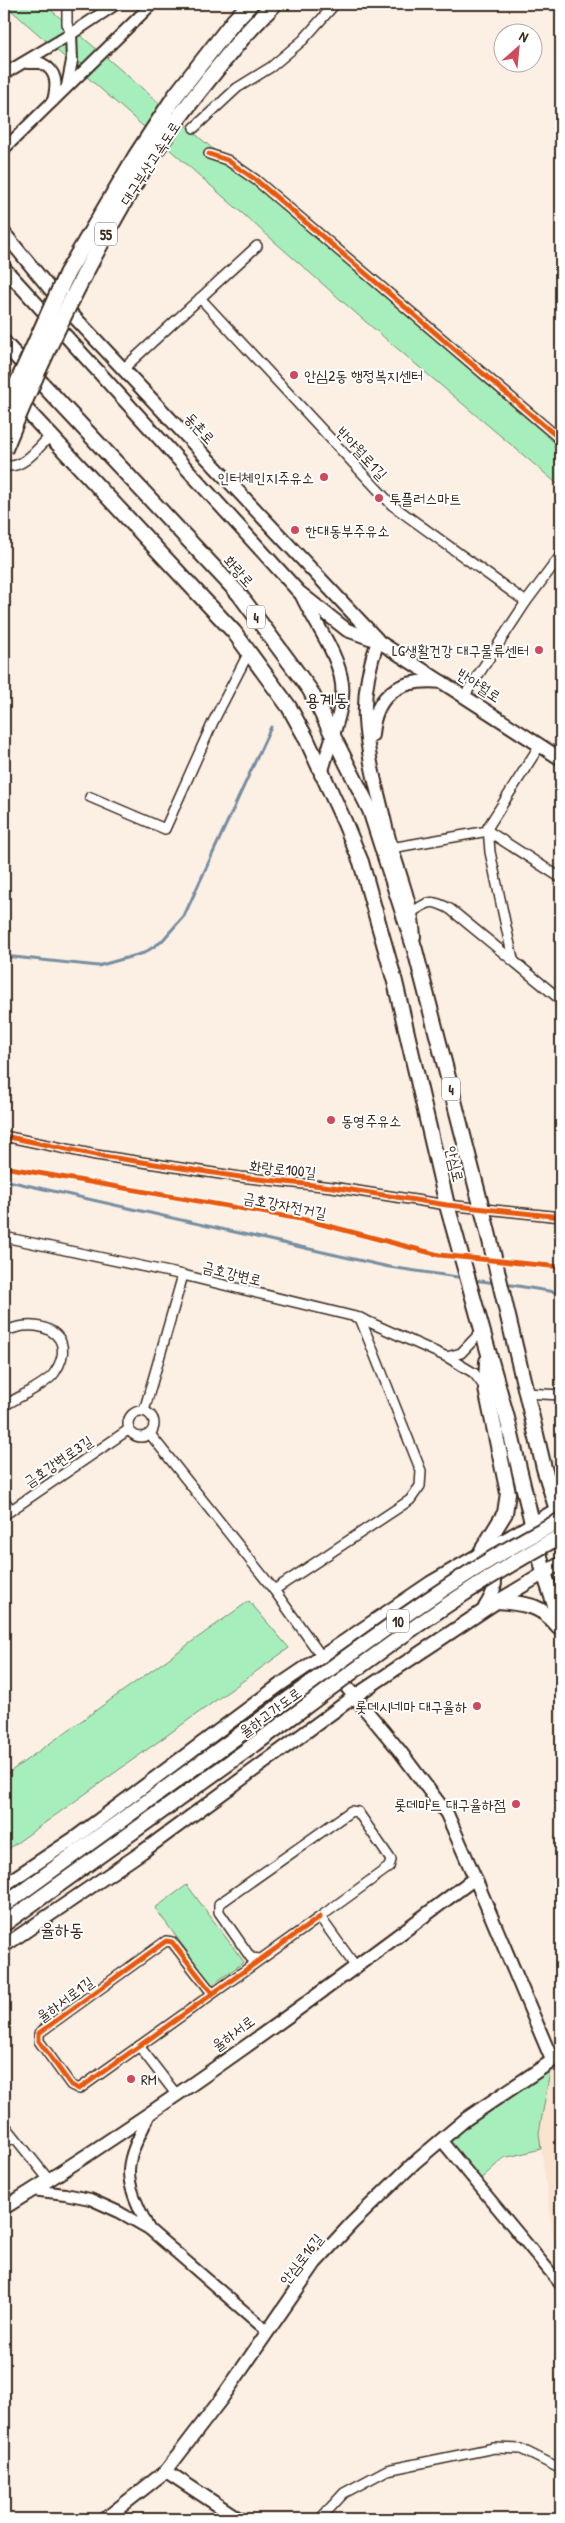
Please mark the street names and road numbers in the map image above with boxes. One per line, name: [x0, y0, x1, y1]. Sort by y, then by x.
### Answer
street label: 대구부산고속도로: [115, 117, 185, 209]
road number: 55: [95, 222, 117, 245]
street label: 동촌로: [180, 408, 220, 448]
street label: 반야월로1길: [332, 422, 392, 484]
street label: 화랑로: [219, 551, 259, 591]
road number: 4: [247, 606, 265, 628]
street label: 반야월로: [453, 663, 505, 707]
road number: 4: [442, 1078, 460, 1100]
street label: 안심로: [441, 1144, 469, 1184]
street label: 화랑로100길: [249, 1155, 317, 1183]
street label: 금호강자전거길: [242, 1187, 328, 1223]
street label: 금호강변로: [200, 1256, 264, 1290]
street label: 금호강변로3길: [19, 1430, 97, 1492]
road number: 10: [387, 1610, 409, 1632]
street label: 율하고가도로: [235, 1682, 305, 1742]
street label: 율하서로1길: [32, 1971, 98, 2027]
street label: 율하서로: [207, 2010, 259, 2056]
street label: 안심로16길: [274, 2229, 328, 2289]

